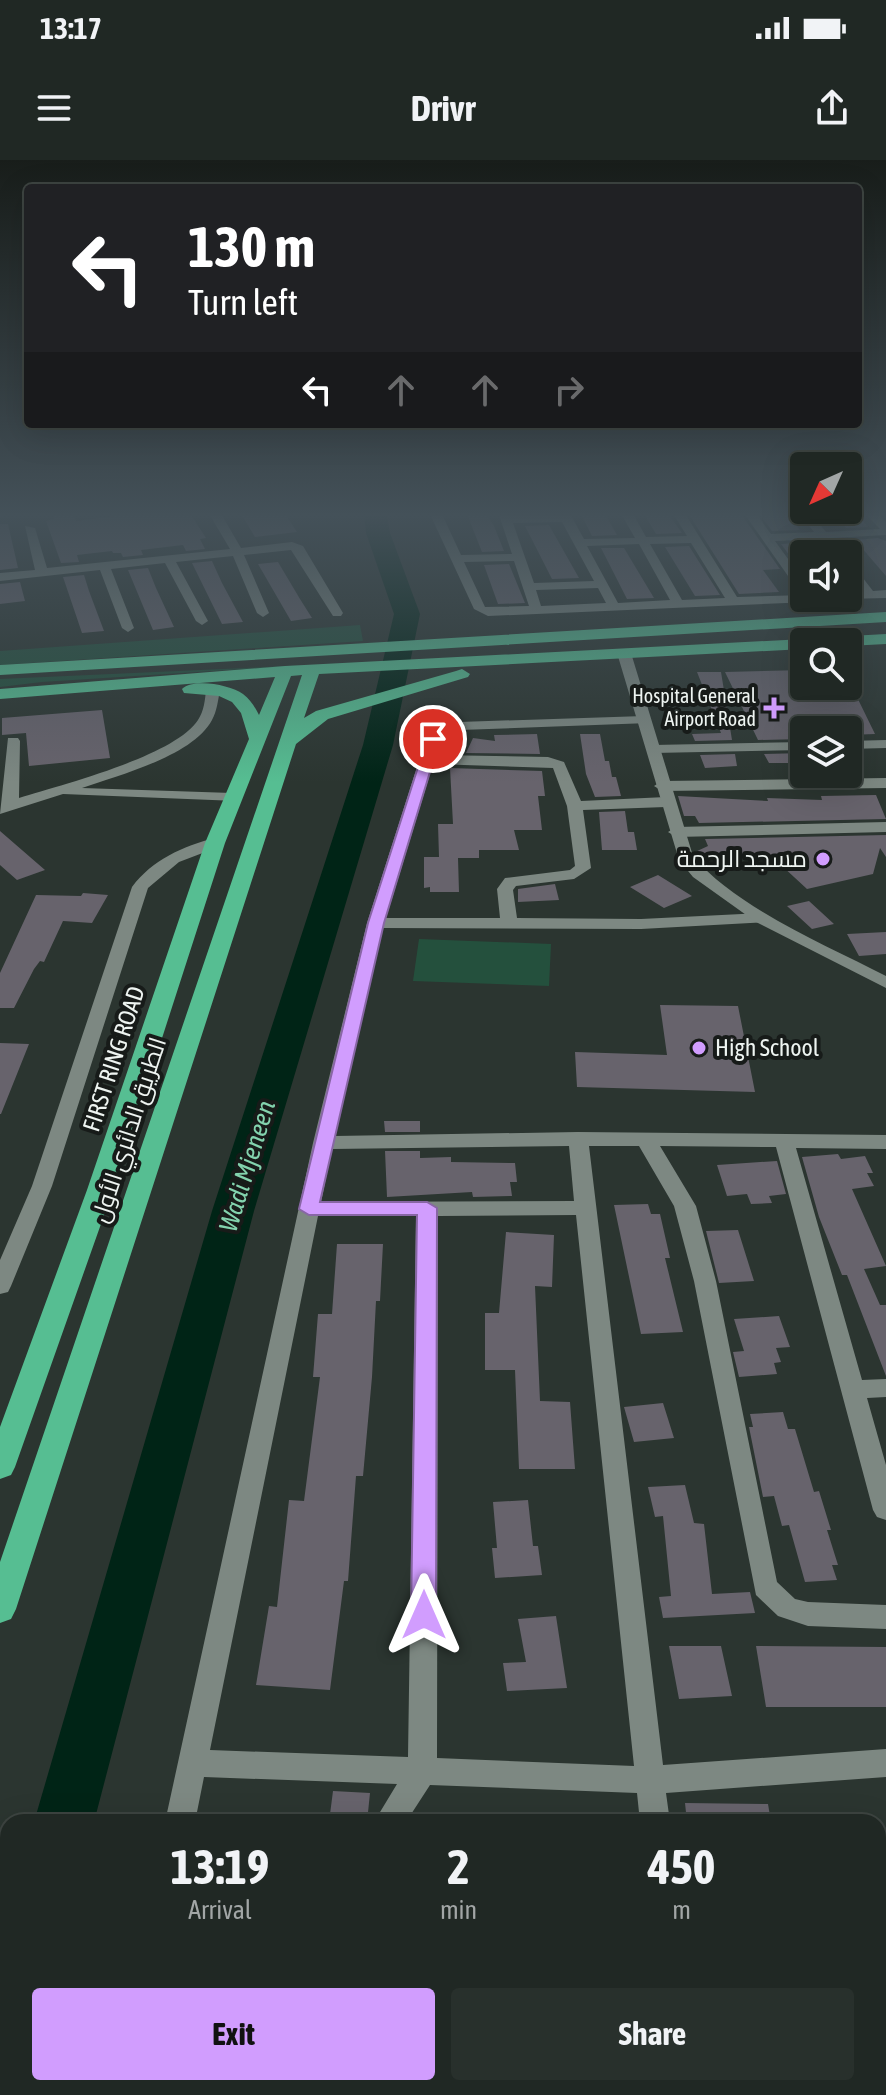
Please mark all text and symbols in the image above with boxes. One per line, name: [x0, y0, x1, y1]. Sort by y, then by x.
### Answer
text: 13:17: [40, 11, 102, 45]
icon: menu: [32, 86, 76, 130]
icon: share: [810, 86, 854, 130]
text: Drivr: [411, 87, 475, 129]
text: 130 m: [188, 215, 315, 279]
icon: left: [56, 216, 160, 320]
text: Turn left: [188, 281, 298, 323]
icon: left: [295, 368, 339, 412]
icon: ahead: [379, 368, 423, 412]
icon: ahead: [463, 368, 507, 412]
icon: right: [547, 368, 591, 412]
north arrow: [790, 452, 862, 524]
map controls: [790, 452, 862, 788]
button: sound: [790, 540, 862, 612]
button: search: [790, 628, 862, 700]
place label: Hospital General Airport Road: [632, 684, 757, 730]
marker: Hospital General Airport Road: [763, 697, 785, 719]
pin: [399, 705, 467, 773]
button: layers: [790, 716, 862, 788]
icon: arrive: [411, 717, 455, 761]
place label: مسجد الرحمة: [677, 845, 807, 872]
marker: مسجد الرحمة: [814, 850, 832, 868]
street label: FIRST RING ROAD: [77, 983, 150, 1135]
street label: الطريق الدائري الأول: [86, 1034, 176, 1227]
place label: High School: [715, 1034, 820, 1061]
marker: High School: [690, 1039, 708, 1057]
water label: Wadi Mjeneen: [213, 1096, 281, 1235]
position arrow: [382, 1573, 466, 1657]
text: 13:19: [171, 1839, 269, 1894]
text: 2: [447, 1839, 470, 1894]
text: 450: [648, 1839, 715, 1894]
text: Arrival: [188, 1895, 252, 1925]
text: min: [440, 1895, 477, 1925]
text: m: [672, 1895, 691, 1925]
button: Exit: [32, 1988, 435, 2080]
button: Share: [451, 1988, 854, 2080]

